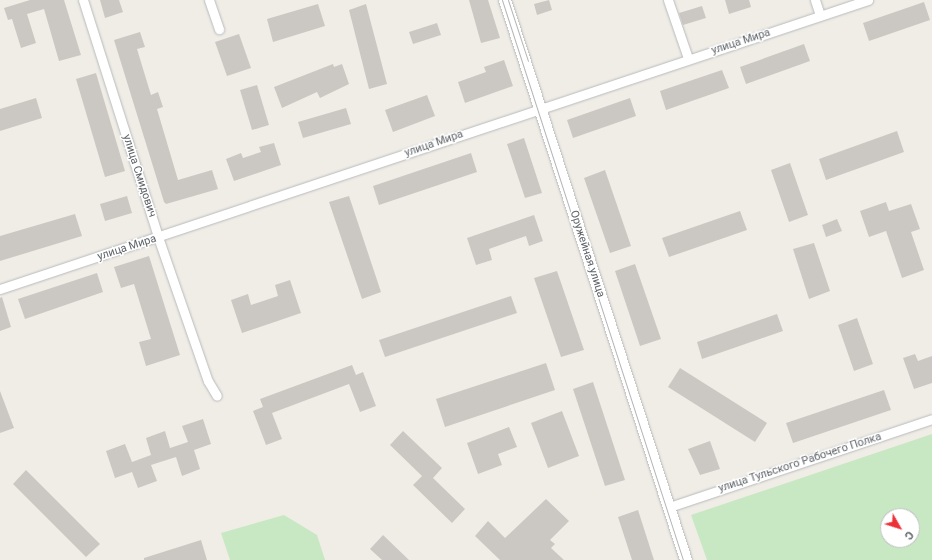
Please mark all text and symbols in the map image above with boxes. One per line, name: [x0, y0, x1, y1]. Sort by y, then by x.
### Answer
street label: улица Мира: [710, 26, 772, 58]
street label: улица Мира: [403, 128, 465, 160]
street label: улица Смидович: [119, 133, 159, 219]
street label: Оружейная улица: [567, 209, 607, 299]
street label: улица Мира: [96, 232, 158, 264]
street label: улица Тульского Рабочего Полка: [717, 430, 883, 496]
north arrow: [880, 508, 920, 548]
text: С: [902, 528, 916, 542]

